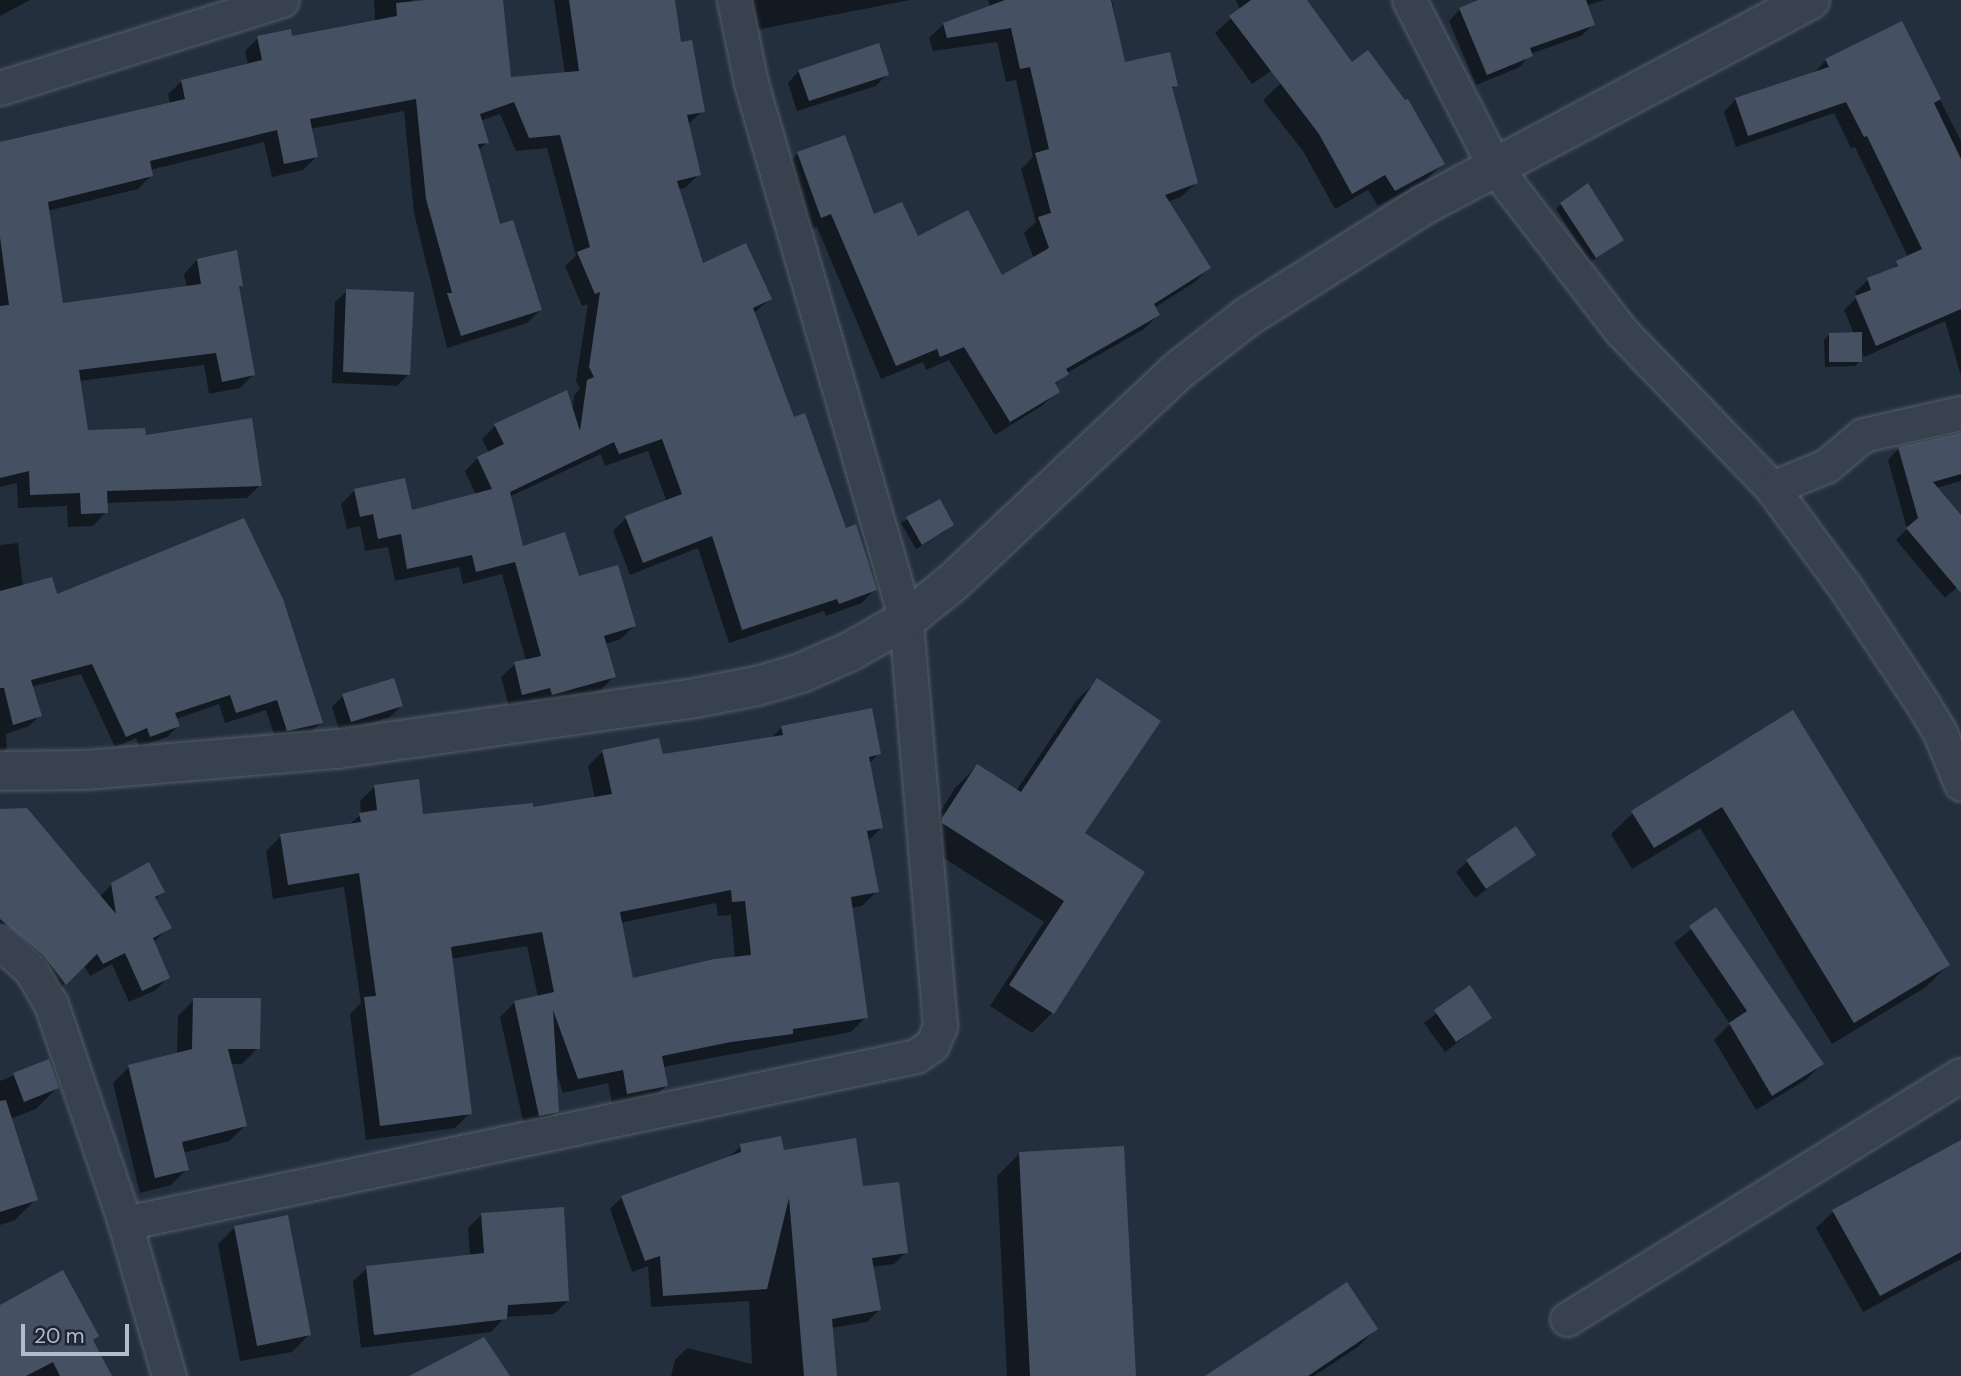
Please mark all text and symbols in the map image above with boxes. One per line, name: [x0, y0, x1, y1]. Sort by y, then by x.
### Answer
scale bar: [24, 1310, 133, 1354]
text: 20 m: [34, 1322, 85, 1350]

